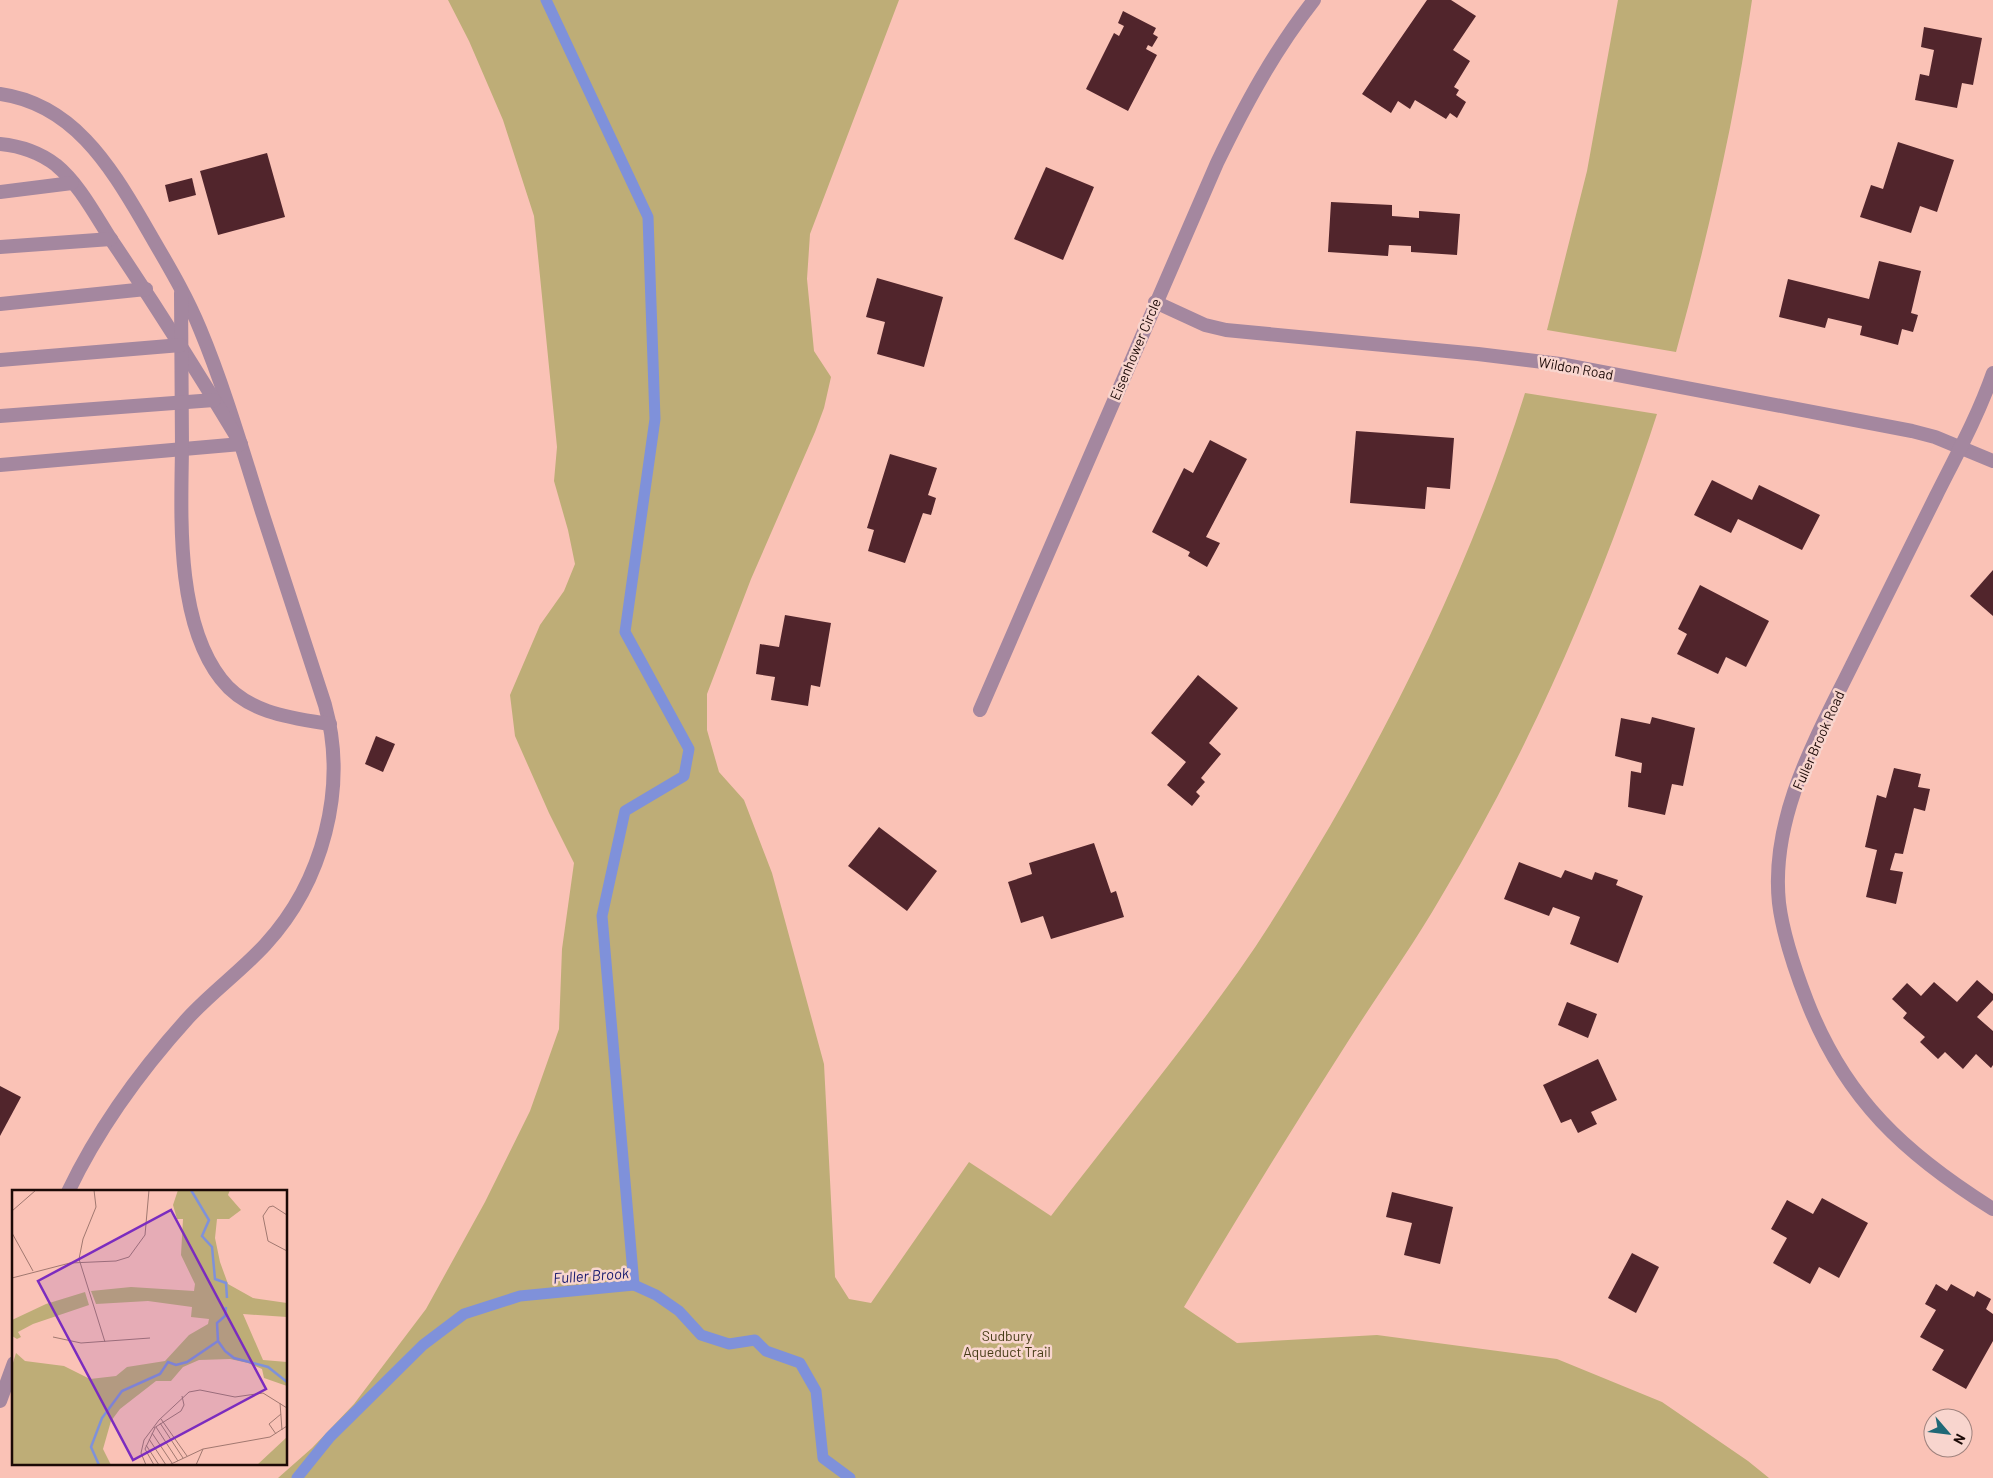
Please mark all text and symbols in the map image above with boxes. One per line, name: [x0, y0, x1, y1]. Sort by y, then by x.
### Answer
street label: Eisenhower Circle: [1106, 296, 1164, 402]
street label: Wildon Road: [1537, 353, 1615, 383]
street label: Fuller Brook Road: [1788, 688, 1848, 792]
inset map: [12, 1190, 288, 1466]
water label: Fuller Brook: [552, 1263, 630, 1287]
park label: Sudbury Aqueduct Trail: [963, 1327, 1051, 1360]
north arrow: [1923, 1408, 1973, 1458]
text: N: [1950, 1431, 1970, 1447]

